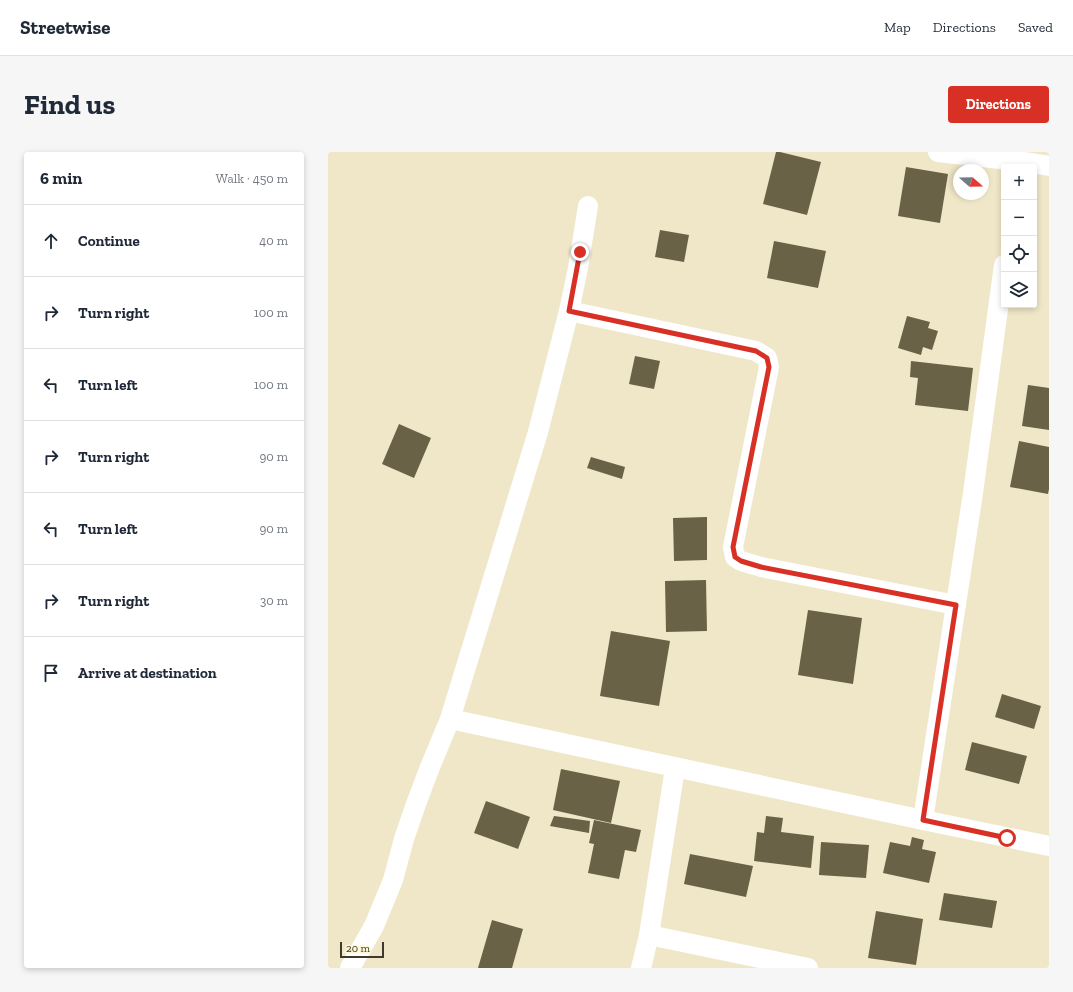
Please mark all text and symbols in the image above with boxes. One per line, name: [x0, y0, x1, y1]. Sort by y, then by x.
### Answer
text: Streetwise: [20, 16, 110, 39]
text: Map: [884, 19, 911, 36]
text: Directions: [933, 19, 996, 36]
text: Saved: [1018, 19, 1053, 36]
button: Directions: [948, 86, 1049, 123]
text: Find us: [24, 88, 115, 121]
north arrow: [953, 164, 989, 200]
map controls: [1001, 164, 1037, 308]
button: +: [1001, 164, 1037, 200]
text: 6 min: [40, 168, 82, 188]
text: Walk · 450 m: [216, 171, 288, 186]
button: −: [1001, 200, 1037, 236]
icon: ahead: [40, 230, 62, 252]
text: Continue: [78, 232, 140, 250]
text: 40 m: [259, 233, 288, 248]
button: locate: [1001, 236, 1037, 272]
route end: [571, 243, 589, 261]
button: layers: [1001, 272, 1037, 308]
icon: right: [40, 302, 62, 324]
text: Turn right: [78, 304, 149, 322]
text: 100 m: [254, 305, 288, 320]
icon: left: [40, 374, 62, 396]
text: Turn left: [78, 376, 138, 394]
text: 100 m: [254, 377, 288, 392]
icon: right: [40, 446, 62, 468]
text: Turn right: [78, 448, 149, 466]
text: 90 m: [259, 449, 288, 464]
icon: left: [40, 518, 62, 540]
text: Turn left: [78, 520, 138, 538]
text: 90 m: [259, 521, 288, 536]
icon: right: [40, 590, 62, 612]
text: Turn right: [78, 592, 149, 610]
text: 30 m: [260, 593, 288, 608]
icon: arrive: [40, 662, 62, 684]
text: Arrive at destination: [78, 664, 217, 682]
route start: [998, 829, 1016, 847]
scale bar: [340, 940, 384, 959]
text: 20 m: [346, 942, 370, 955]

